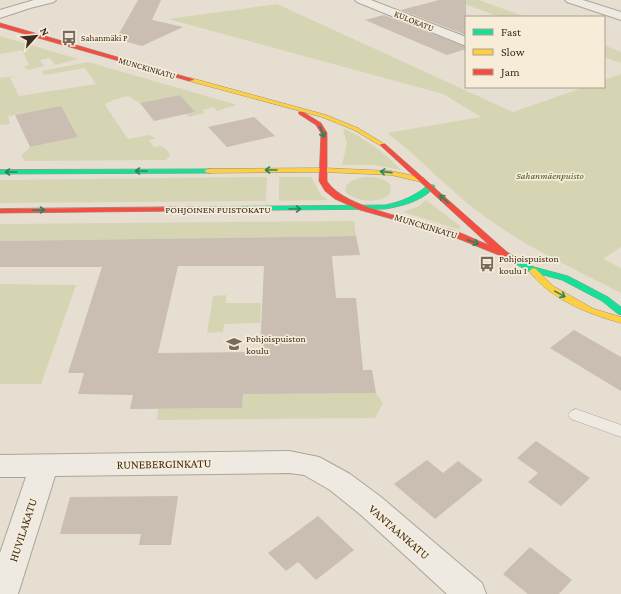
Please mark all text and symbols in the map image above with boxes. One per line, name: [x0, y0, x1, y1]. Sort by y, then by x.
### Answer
street label: KULOKATU: [393, 9, 435, 34]
north arrow: [16, 16, 56, 56]
legend: [465, 16, 605, 88]
text: N: [38, 25, 52, 38]
text: Fast: [501, 25, 522, 39]
bus stop icon: Sahanmäki P: [60, 29, 78, 47]
place label: Sahanmäki P: [81, 33, 128, 43]
text: Slow: [501, 45, 525, 59]
street label: MUNCKINKATU: [117, 55, 177, 81]
text: Jam: [500, 65, 520, 79]
one-way arrow: [319, 126, 327, 138]
one-way arrow: [265, 166, 278, 174]
one-way arrow: [135, 167, 148, 175]
one-way arrow: [5, 168, 18, 176]
one-way arrow: [380, 169, 393, 176]
park label: Sahanmäenpuisto: [516, 170, 584, 181]
one-way arrow: [439, 195, 449, 204]
street label: POHJOINEN PUISTOKATU: [165, 204, 271, 215]
one-way arrow: [288, 205, 301, 212]
one-way arrow: [32, 206, 45, 214]
street label: MUNCKINKATU: [393, 211, 459, 241]
one-way arrow: [467, 238, 479, 246]
place label: Pohjoispuiston koulu I: [499, 253, 559, 276]
bus stop icon: Pohjoispuiston koulu I: [478, 255, 496, 273]
one-way arrow: [554, 291, 566, 298]
place label: Pohjoispuiston koulu: [246, 333, 306, 356]
school or university icon: Pohjoispuiston koulu: [225, 335, 243, 353]
street label: RUNEBERGINKATU: [116, 456, 212, 472]
street label: HUVILAKATU: [6, 496, 40, 564]
street label: VANTAANKATU: [366, 502, 432, 562]

